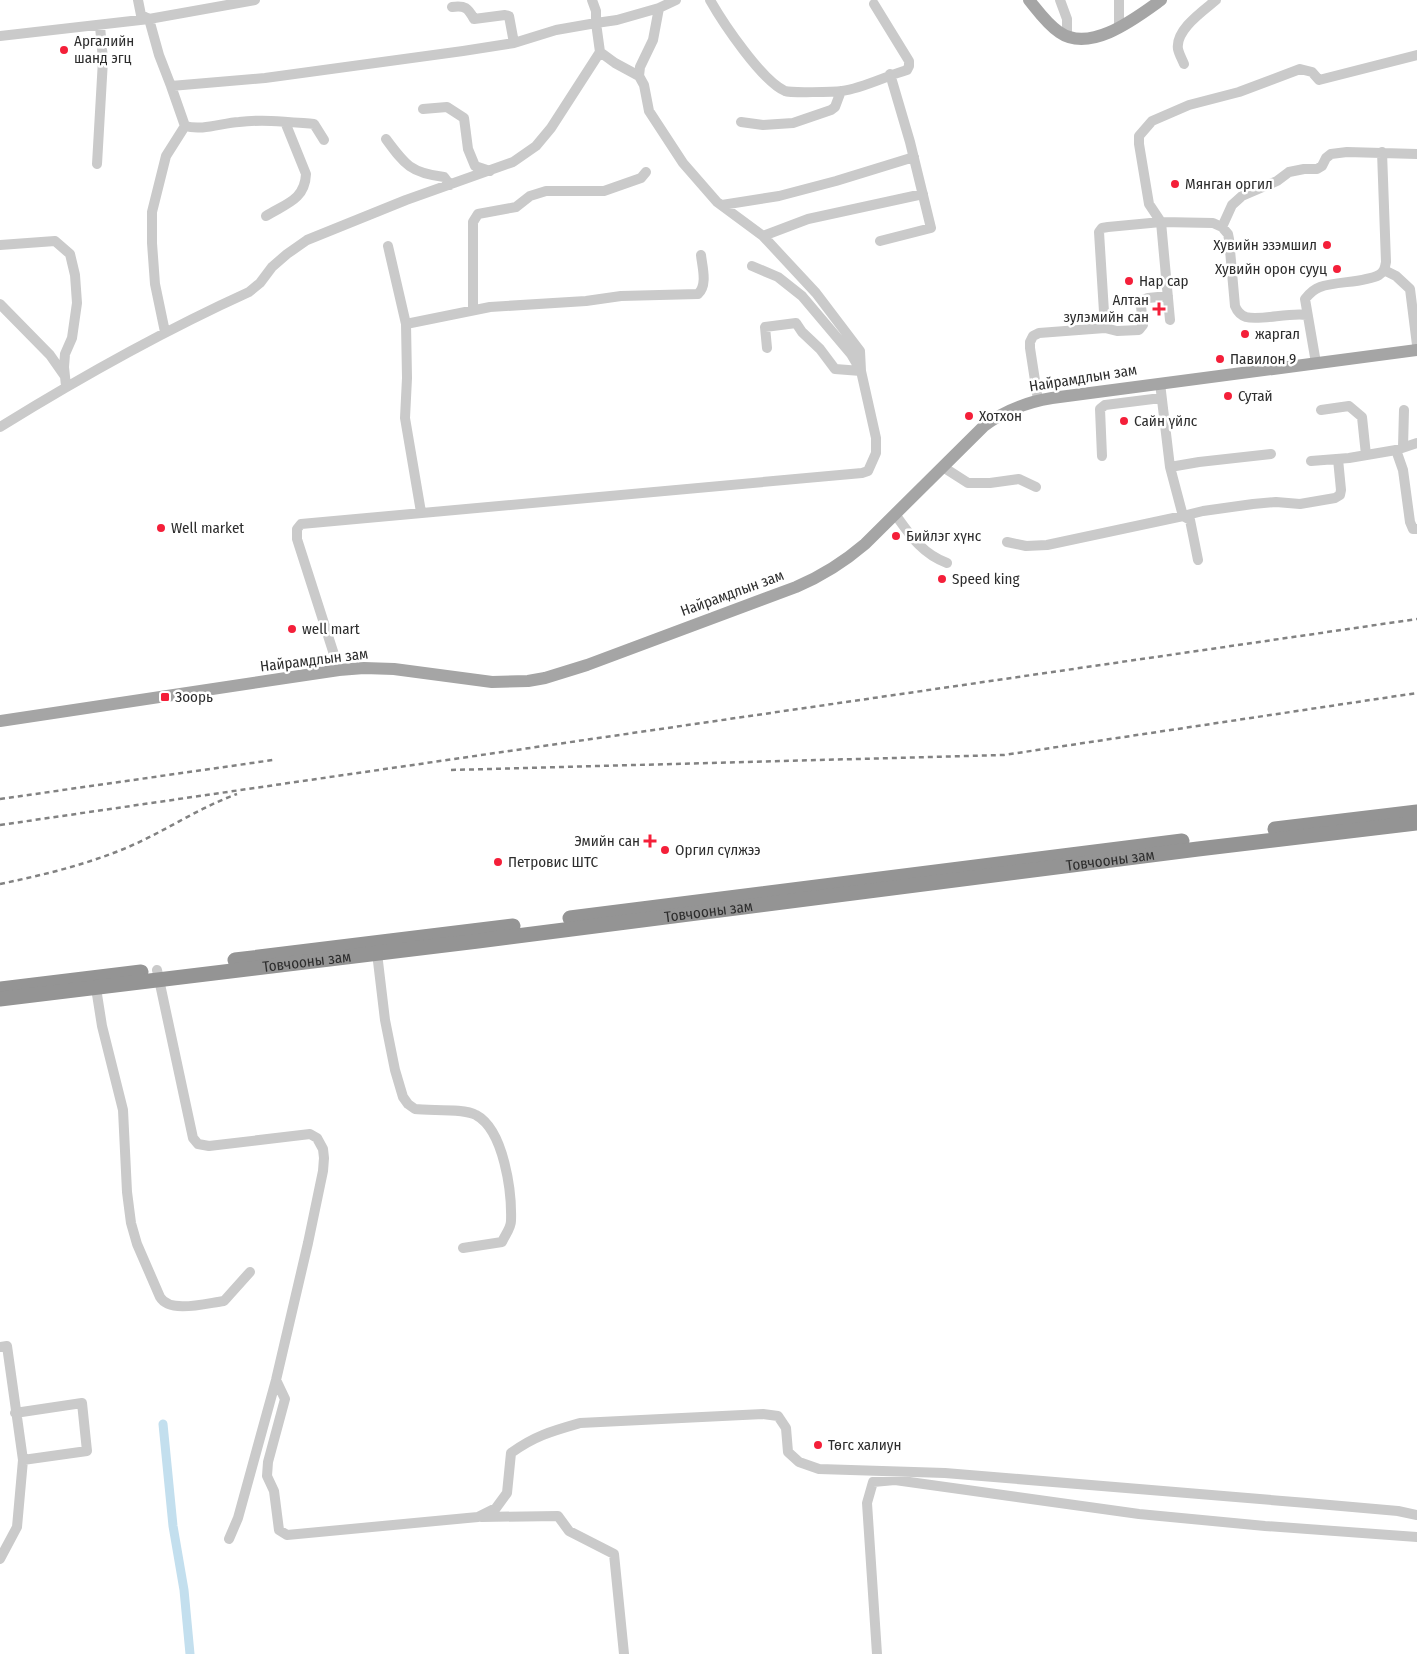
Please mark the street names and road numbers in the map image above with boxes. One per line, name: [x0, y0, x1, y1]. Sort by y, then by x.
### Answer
street label: Найрамдлын зам: [1028, 361, 1138, 395]
street label: Найрамдлын зам: [678, 566, 786, 620]
street label: Найрамдлын зам: [259, 644, 369, 676]
street label: Товчооны зам: [1065, 846, 1156, 875]
street label: Товчооны зам: [663, 897, 754, 926]
street label: Товчооны зам: [261, 947, 352, 976]

